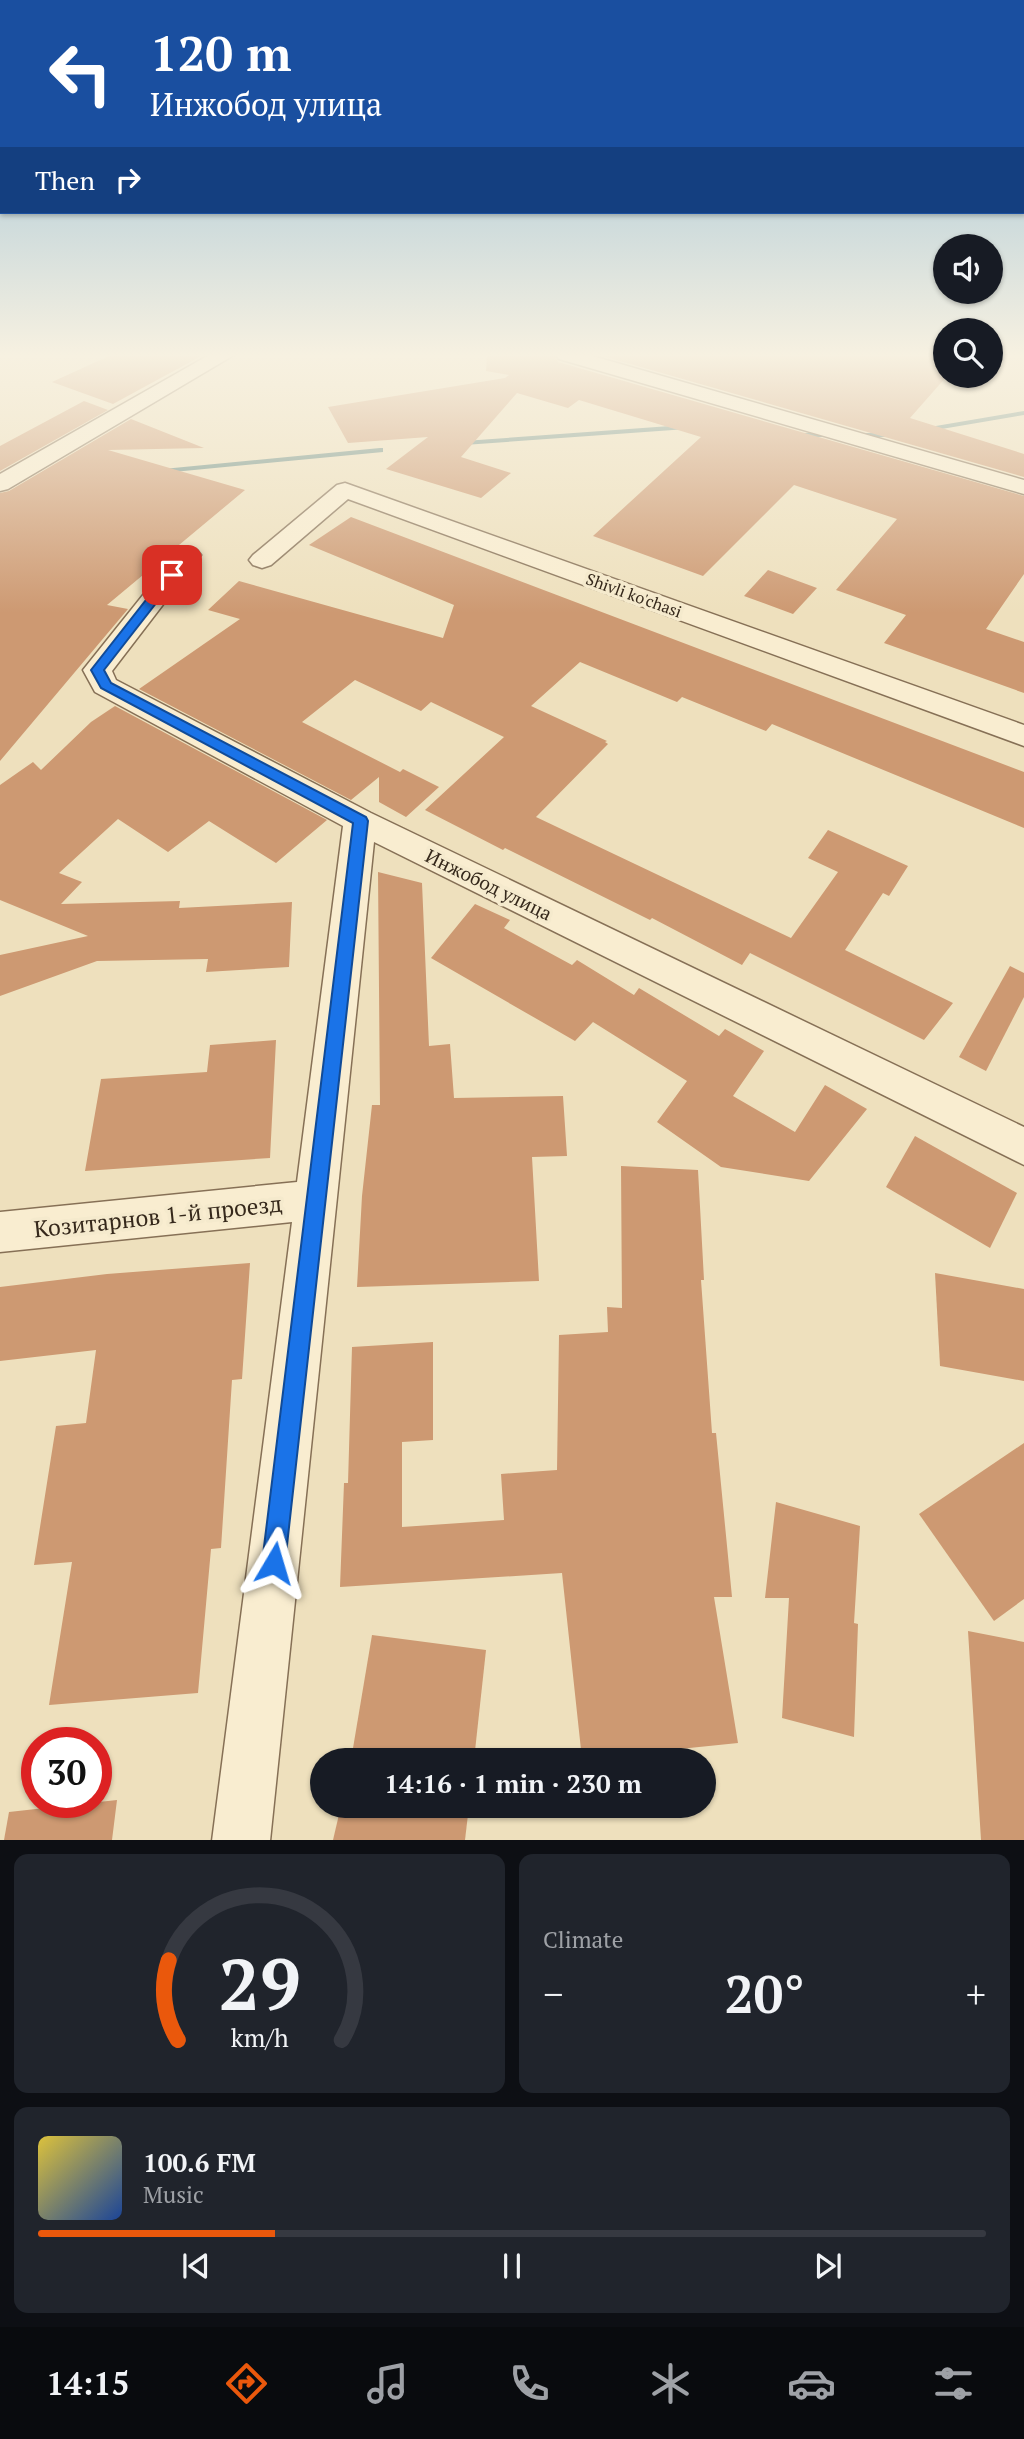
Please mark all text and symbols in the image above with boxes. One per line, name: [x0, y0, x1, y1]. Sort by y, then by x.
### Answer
text: 120 m: [150, 20, 292, 85]
icon: left: [35, 28, 126, 119]
text: Инжобод улица: [150, 83, 382, 125]
icon: right: [109, 161, 147, 199]
text: Then: [35, 163, 95, 197]
map controls: [933, 234, 1003, 388]
button: sound: [933, 234, 1003, 304]
button: search: [933, 318, 1003, 388]
pin: [142, 545, 202, 605]
icon: arrive: [153, 556, 191, 594]
street label: Shivli ko'chasi: [583, 568, 685, 623]
street label: Инжобод улица: [422, 843, 557, 926]
street label: Козитарнов 1-й проезд: [32, 1188, 284, 1244]
position arrow: [237, 1526, 311, 1600]
speed limit sign: 30: [21, 1727, 112, 1818]
text: 14:16 · 1 min · 230 m: [384, 1766, 642, 1800]
text: Climate: [543, 1924, 623, 1955]
text: 29: [218, 1934, 301, 2031]
text: 20°: [724, 1959, 805, 2028]
text: −: [543, 1969, 563, 2019]
text: +: [966, 1969, 986, 2019]
text: km/h: [231, 2020, 289, 2053]
text: 100.6 FM: [143, 2145, 256, 2179]
text: Music: [143, 2179, 204, 2210]
icon: previous: [177, 2247, 215, 2285]
icon: pause: [493, 2247, 531, 2285]
icon: next: [809, 2247, 847, 2285]
icon: directions: [222, 2359, 271, 2408]
icon: music: [363, 2359, 412, 2408]
icon: phone: [505, 2359, 554, 2408]
icon: climate: [646, 2359, 695, 2408]
icon: car: [787, 2359, 836, 2408]
icon: filters: [929, 2359, 978, 2408]
text: 14:15: [46, 2362, 129, 2404]

